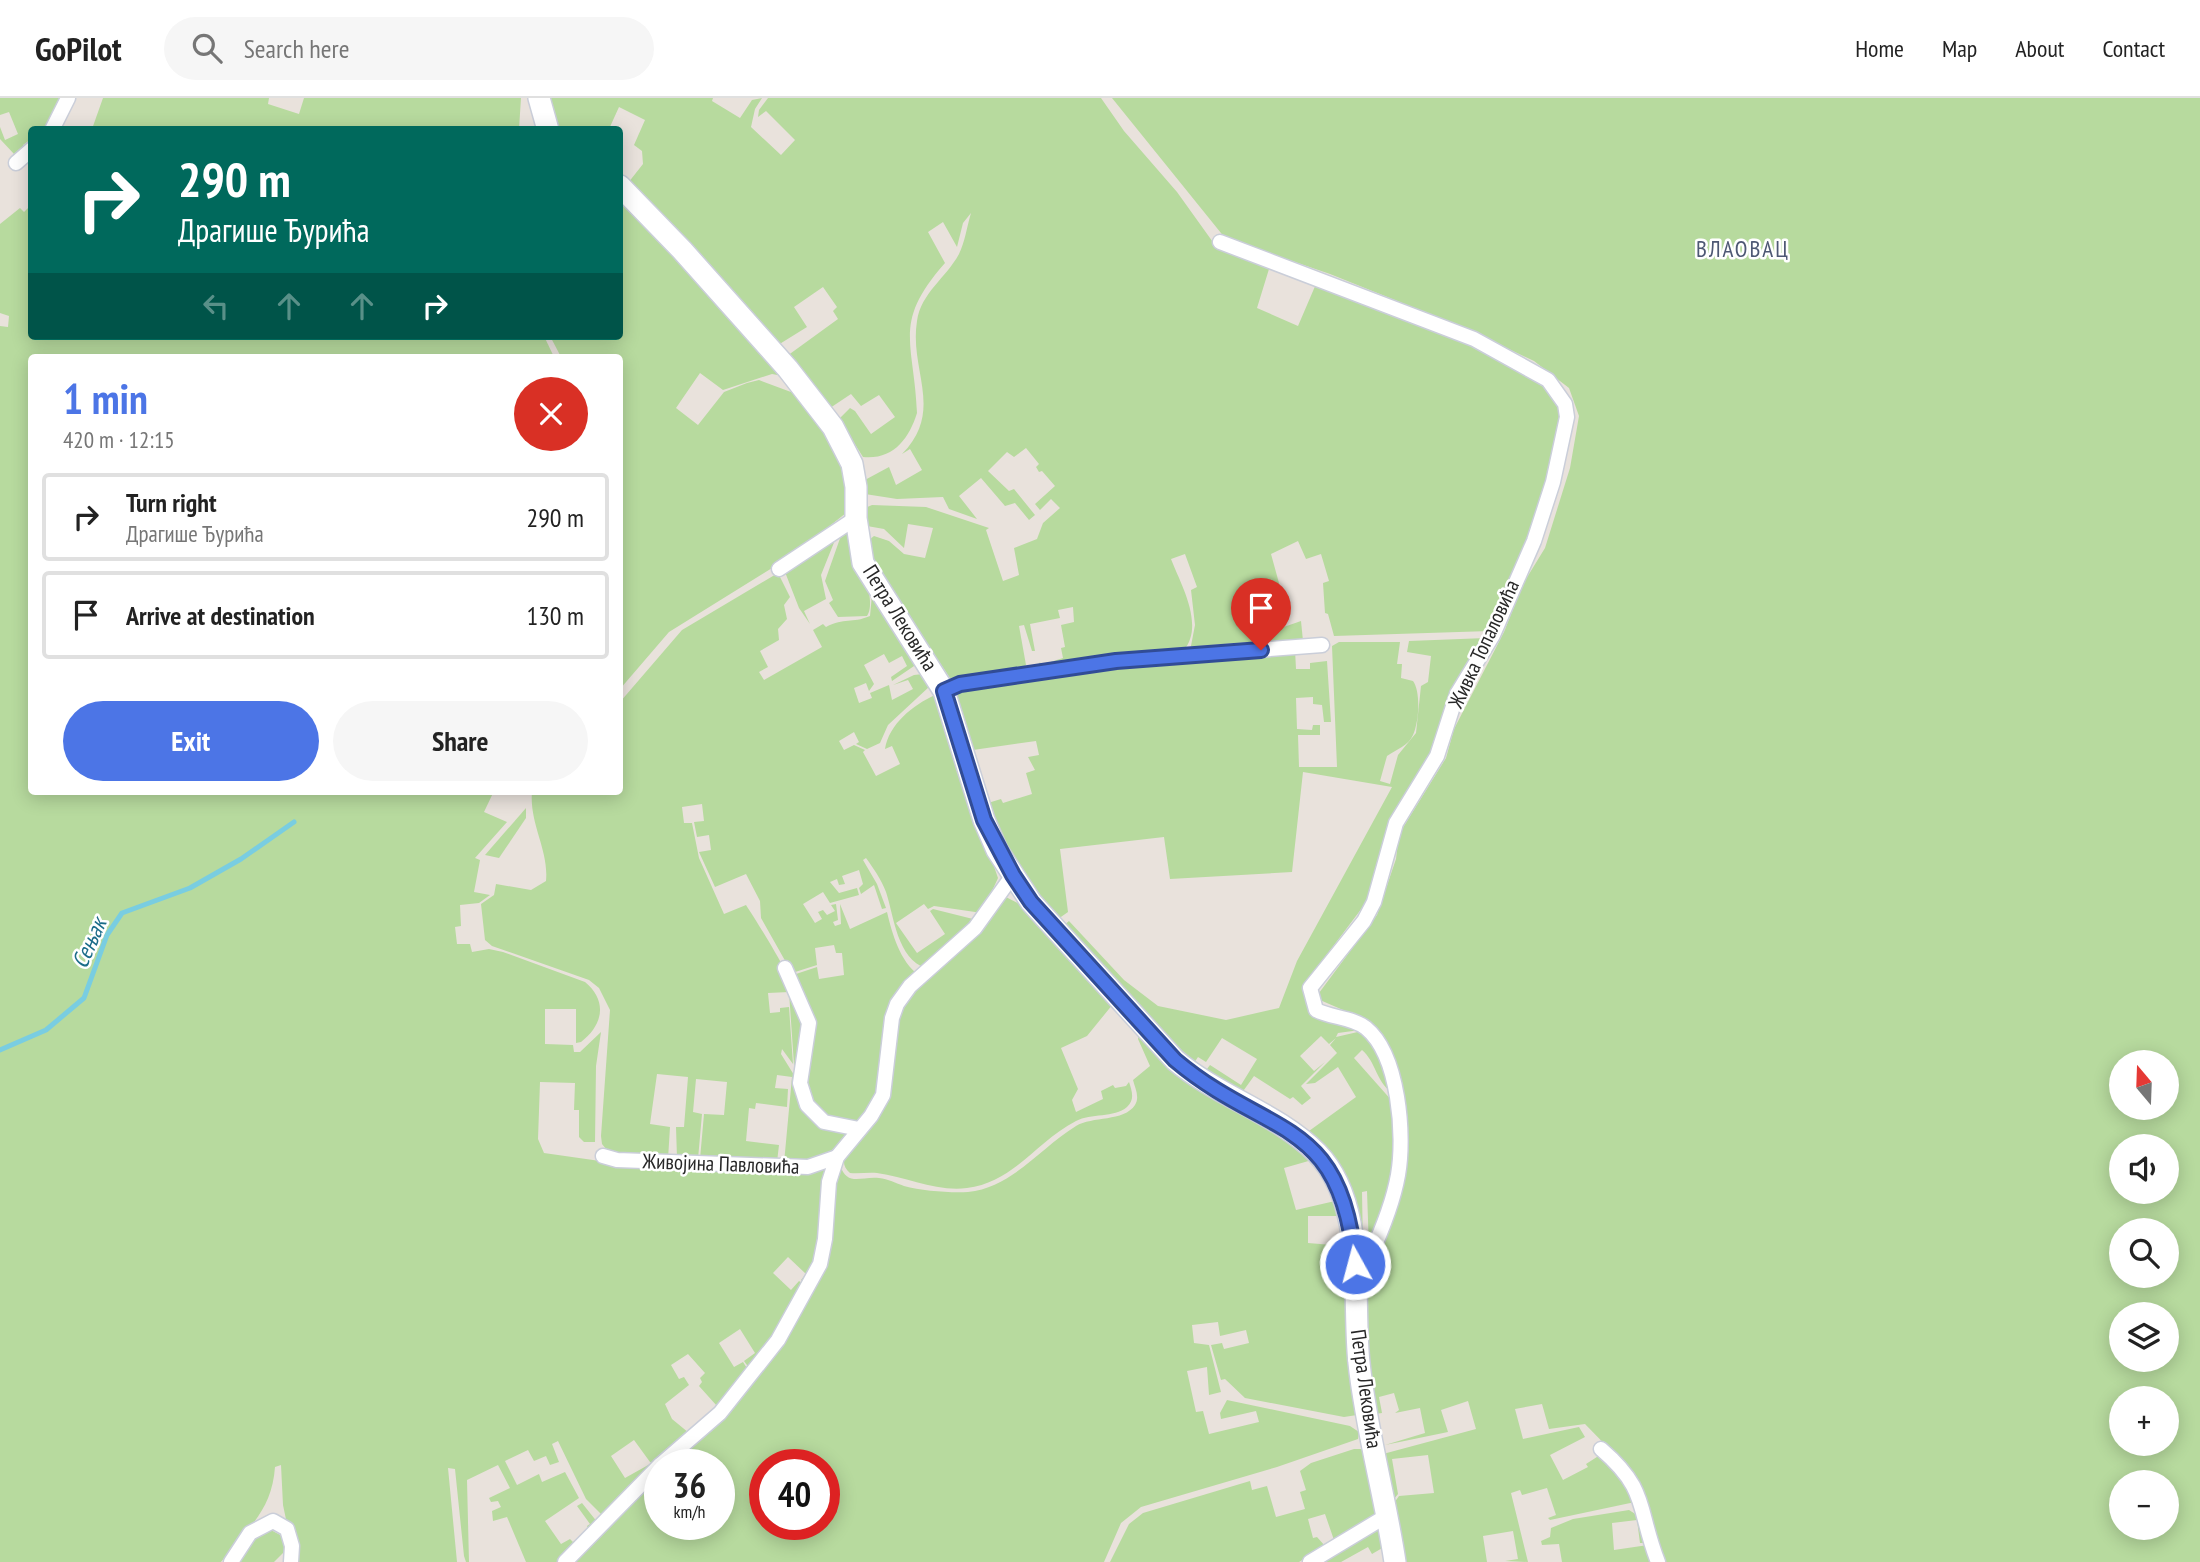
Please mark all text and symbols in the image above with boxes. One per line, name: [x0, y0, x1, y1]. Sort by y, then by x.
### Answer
search box: [164, 17, 654, 80]
text: GoPilot: [35, 27, 122, 70]
icon: search: [188, 29, 226, 67]
text: Search here: [244, 32, 349, 65]
text: Home: [1855, 33, 1904, 64]
text: Map: [1942, 33, 1977, 64]
text: About: [2015, 33, 2064, 64]
text: Contact: [2102, 33, 2165, 64]
text: 290 m: [178, 147, 291, 211]
icon: right: [63, 154, 154, 245]
text: Драгише Ђурића: [178, 209, 370, 251]
district label: ВЛАОВАЦ: [1696, 234, 1790, 263]
icon: left: [197, 287, 235, 325]
icon: ahead: [270, 287, 308, 325]
icon: ahead: [343, 287, 381, 325]
icon: right: [416, 287, 454, 325]
text: 1 min: [63, 371, 148, 426]
button: close: [514, 377, 588, 451]
text: 420 m · 12:15: [63, 425, 175, 454]
text: Turn right: [126, 486, 217, 519]
icon: right: [67, 498, 105, 536]
text: 290 m: [526, 501, 584, 534]
text: Драгише Ђурића: [126, 519, 264, 548]
street label: Петра Лековића: [857, 560, 944, 676]
street label: Живка Топаловића: [1442, 575, 1525, 713]
pin: [1231, 578, 1291, 650]
icon: arrive: [1242, 589, 1280, 627]
icon: arrive: [67, 596, 105, 634]
text: Arrive at destination: [126, 599, 315, 632]
text: 130 m: [526, 599, 584, 632]
button: Exit: [63, 701, 319, 781]
button: Share: [333, 701, 588, 781]
water label: Сењак: [65, 910, 114, 972]
north arrow: [2109, 1050, 2179, 1120]
map controls: [2109, 1050, 2179, 1540]
button: sound: [2109, 1134, 2179, 1204]
street label: Живојина Павловића: [641, 1147, 800, 1180]
button: search: [2109, 1218, 2179, 1288]
position arrow: [1318, 1227, 1392, 1301]
button: layers: [2109, 1302, 2179, 1372]
street label: Петра Лековића: [1345, 1328, 1388, 1450]
button: +: [2109, 1386, 2179, 1456]
speed limit sign: 40: [749, 1449, 840, 1540]
text: 36: [673, 1462, 706, 1508]
button: −: [2109, 1470, 2179, 1540]
text: km/h: [674, 1500, 705, 1523]

